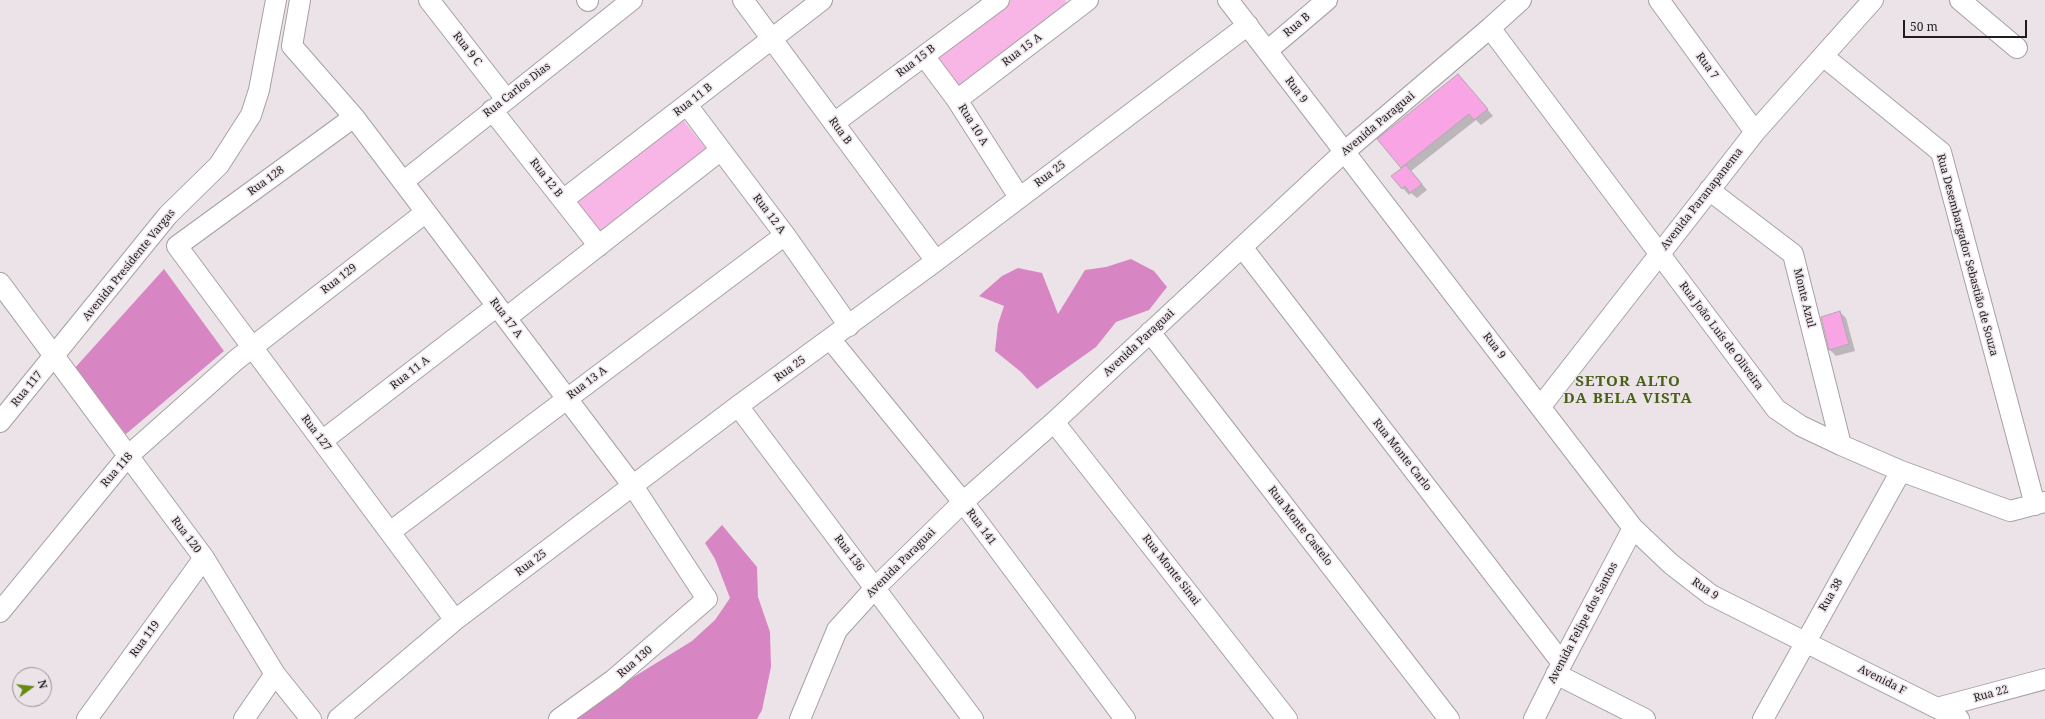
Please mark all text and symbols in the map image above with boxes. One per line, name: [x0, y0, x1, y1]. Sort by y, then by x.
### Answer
street label: Rua B: [1281, 10, 1313, 40]
scale bar: [1905, 12, 2029, 38]
text: 50 m: [1910, 18, 1938, 35]
street label: Rua 9 C: [450, 30, 484, 68]
street label: Rua 15 A: [1000, 31, 1044, 69]
street label: Rua 15 B: [894, 42, 938, 80]
street label: Rua 7: [1693, 50, 1721, 82]
street label: Rua Carlos Dias: [481, 60, 553, 120]
street label: Rua 9: [1282, 74, 1310, 106]
street label: Rua 11 B: [671, 81, 715, 119]
street label: Avenida Paraguai: [1338, 89, 1418, 159]
street label: Rua 10 A: [955, 102, 991, 148]
street label: Rua B: [826, 115, 854, 147]
street label: Avenida Paranapanema: [1658, 145, 1746, 253]
street label: Rua Desembargador Sebastião de Souza: [1934, 152, 2000, 358]
street label: Rua 12 B: [527, 156, 565, 200]
street label: Rua 25: [1032, 158, 1068, 190]
street label: Rua 128: [245, 163, 287, 199]
street label: Rua 12 A: [750, 192, 788, 236]
street label: Avenida Presidente Vargas: [80, 207, 178, 323]
street label: Rua 129: [319, 261, 359, 297]
street label: Monte Azul: [1790, 267, 1818, 329]
street label: Rua João Luís de Oliveira: [1676, 279, 1766, 393]
street label: Rua 17 A: [487, 296, 525, 340]
street label: Avenida Paraguai: [1101, 307, 1177, 379]
street label: Rua 9: [1480, 330, 1508, 362]
street label: Rua 25: [772, 353, 808, 385]
street label: Rua 11 A: [388, 354, 432, 392]
street label: Rua 13 A: [565, 364, 609, 402]
street label: Rua 117: [9, 369, 45, 409]
district label: SETOR ALTO DA BELA VISTA: [1563, 373, 1693, 408]
street label: Rua 127: [298, 412, 334, 454]
street label: Rua Monte Carlo: [1370, 416, 1434, 494]
street label: Rua 118: [98, 450, 136, 490]
street label: Rua Monte Castelo: [1265, 484, 1335, 568]
street label: Rua 141: [963, 506, 999, 548]
street label: Rua 120: [168, 514, 204, 556]
street label: Avenida Paraguai: [864, 526, 938, 600]
street label: Rua 136: [831, 532, 867, 574]
street label: Rua Monte Sinai: [1139, 532, 1203, 608]
street label: Rua 25: [513, 547, 549, 579]
street label: Avenida Felipe dos Santos: [1545, 560, 1621, 686]
street label: Rua 9: [1689, 575, 1721, 603]
street label: Rua 38: [1816, 576, 1846, 614]
street label: Rua 119: [127, 618, 163, 660]
street label: Rua 130: [615, 643, 655, 681]
street label: Avenida F: [1856, 662, 1908, 698]
north arrow: [12, 667, 52, 707]
text: N: [35, 678, 51, 690]
street label: Rua 22: [1972, 683, 2010, 705]

